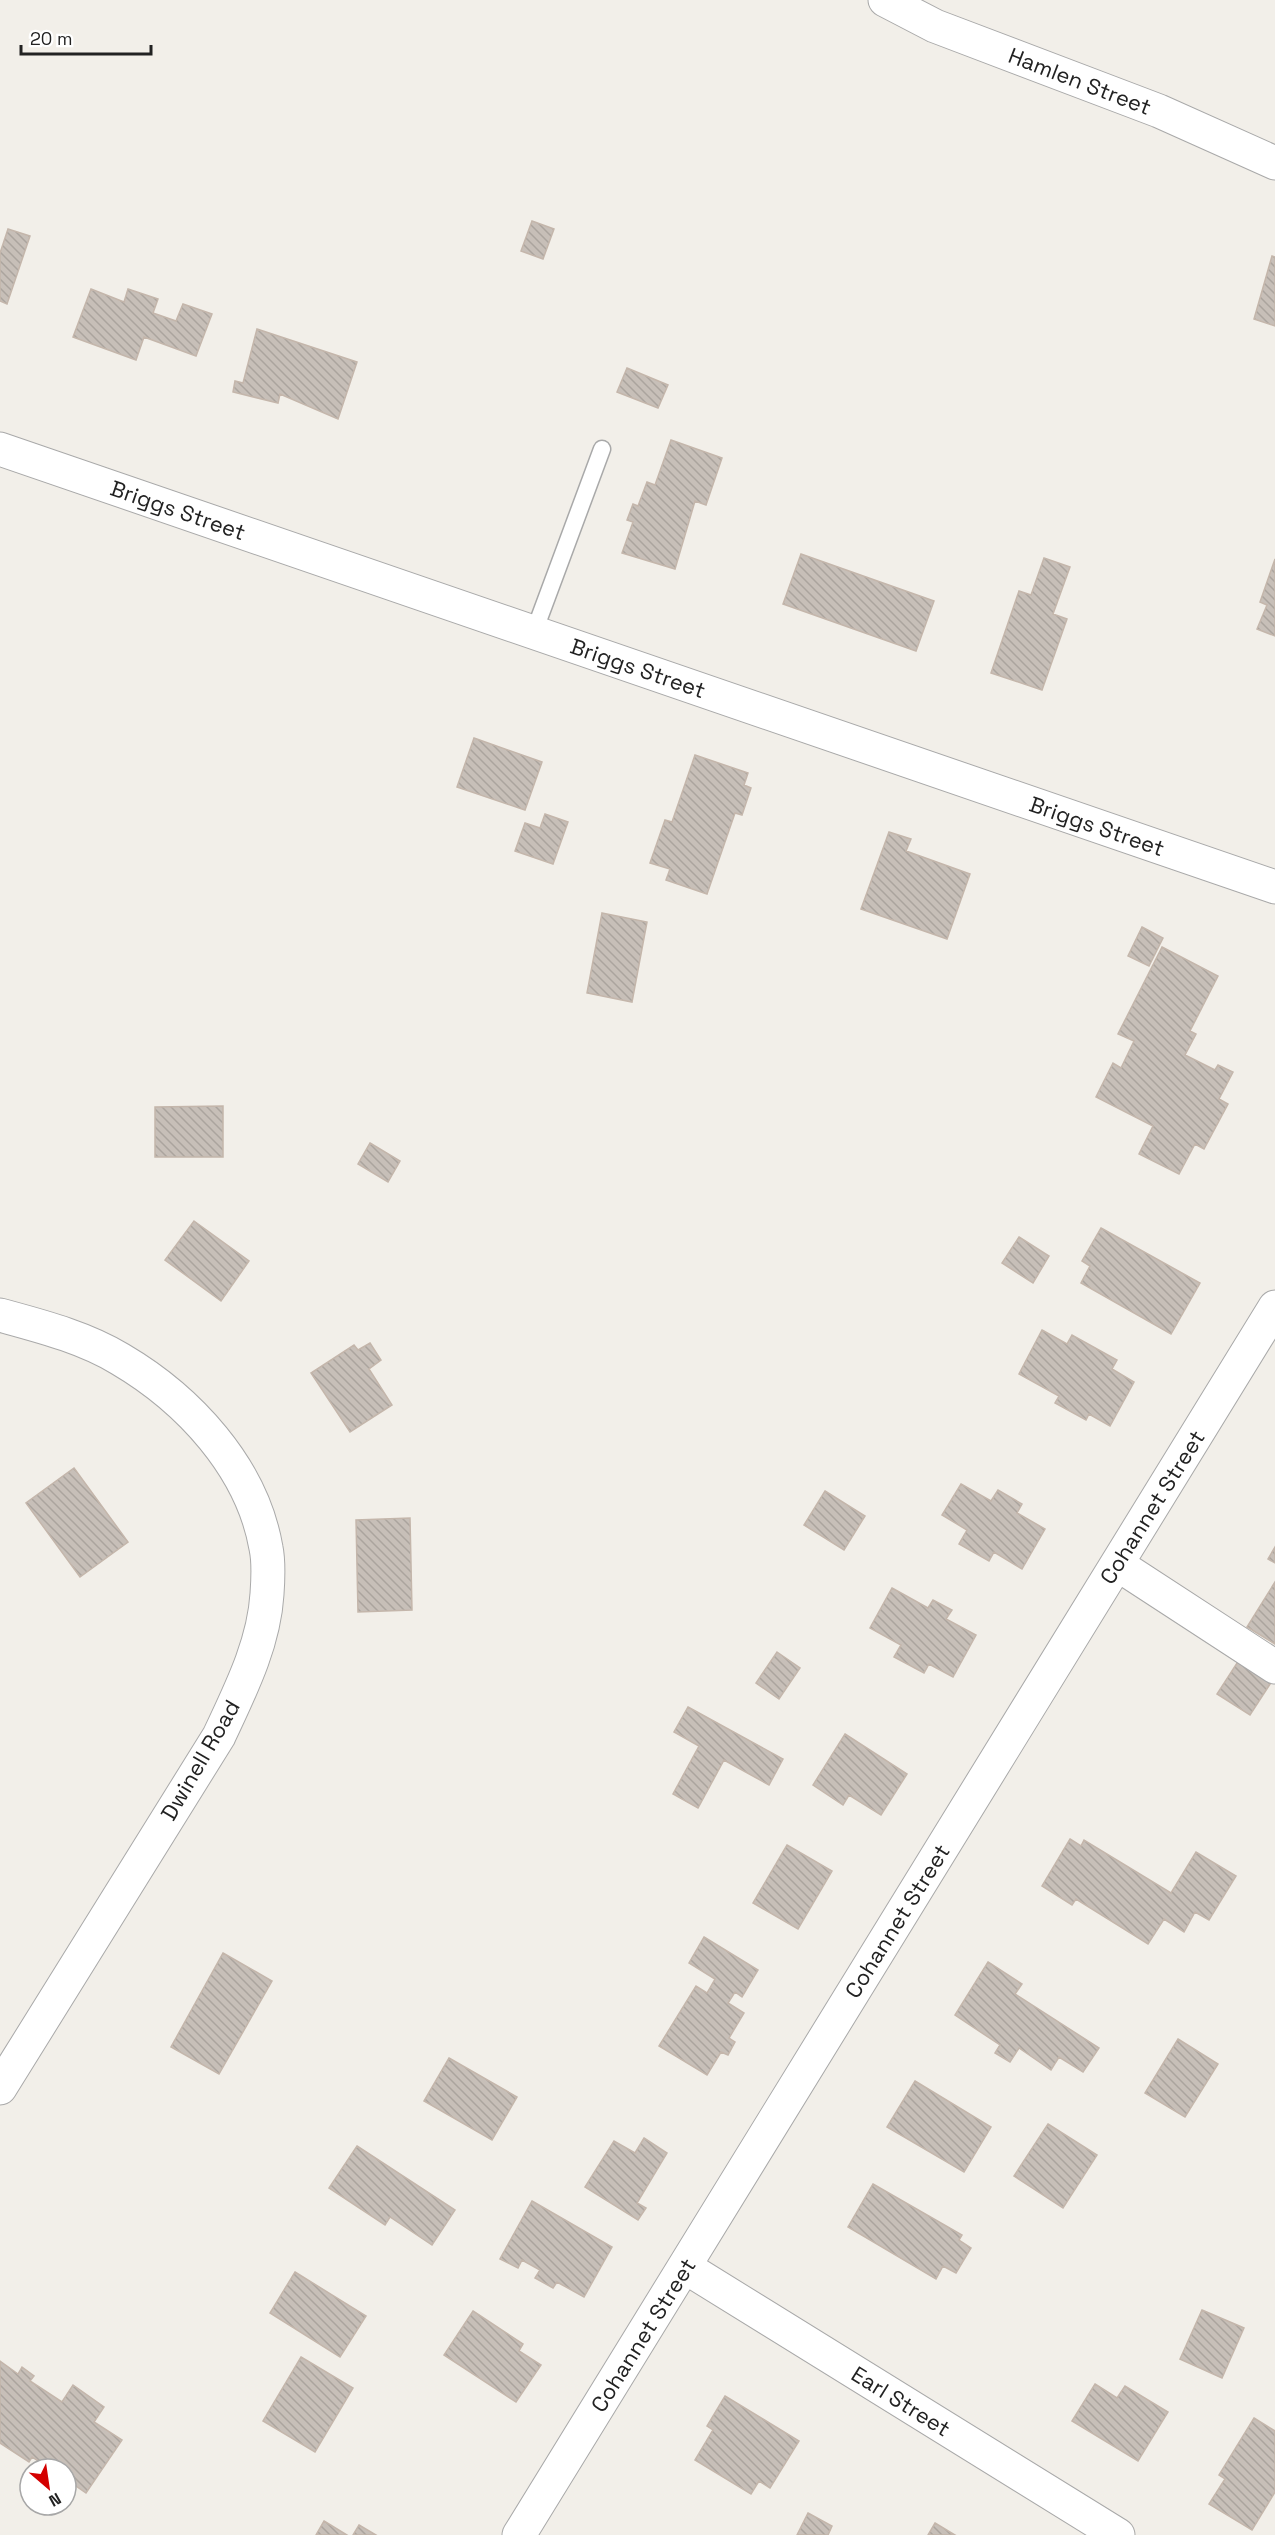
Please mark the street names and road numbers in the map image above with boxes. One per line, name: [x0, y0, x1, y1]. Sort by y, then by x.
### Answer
street label: Hamlen Street: [1005, 41, 1155, 121]
street label: Briggs Street: [107, 474, 249, 546]
street label: Briggs Street: [567, 632, 709, 704]
street label: Briggs Street: [1026, 790, 1168, 862]
street label: Cohannet Street: [1093, 1425, 1211, 1589]
street label: Dwinell Road: [154, 1695, 246, 1825]
street label: Cohannet Street: [838, 1839, 956, 2003]
street label: Cohannet Street: [584, 2253, 702, 2417]
street label: Earl Street: [846, 2360, 956, 2442]

